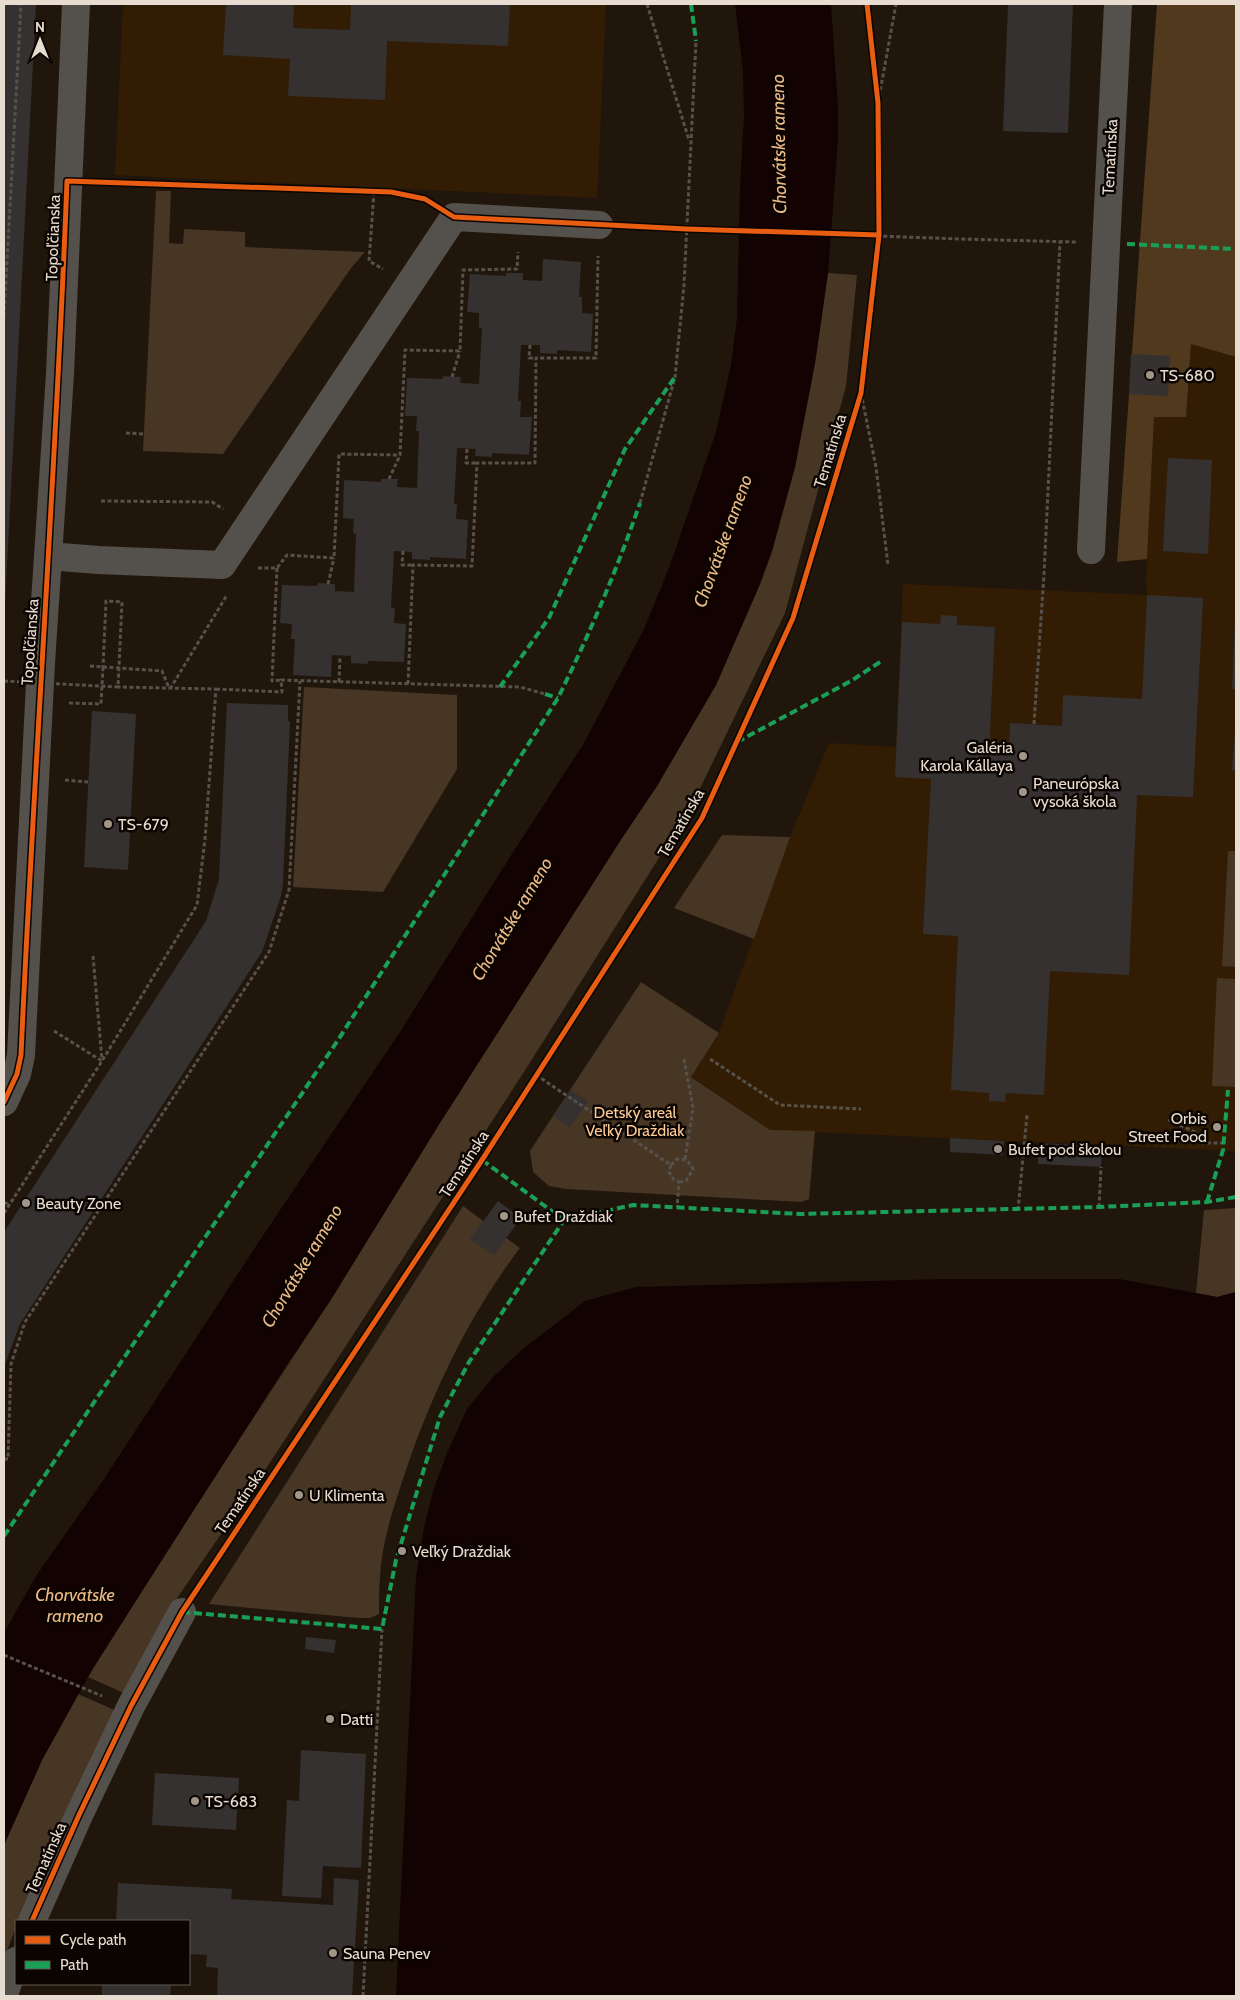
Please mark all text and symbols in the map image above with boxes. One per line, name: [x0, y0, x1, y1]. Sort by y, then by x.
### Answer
north arrow: [15, 15, 65, 65]
text: N: [35, 18, 45, 36]
water label: Chorvátske rameno: [767, 74, 791, 214]
street label: Tematínska: [1099, 118, 1121, 196]
street label: Topoľčianska: [42, 194, 64, 282]
place label: TS-680: [1160, 366, 1215, 385]
marker: TS-680: [1144, 369, 1156, 381]
street label: Tematínska: [810, 412, 850, 490]
water label: Chorvátske rameno: [689, 472, 757, 610]
street label: Topoľčianska: [17, 598, 43, 686]
place label: Galéria Karola Kállaya: [920, 738, 1013, 775]
marker: Galéria Karola Kállaya: [1017, 750, 1029, 762]
place label: Paneurópska vysoká škola: [1033, 774, 1119, 811]
street label: Tematínska: [654, 785, 708, 861]
marker: Paneurópska vysoká škola: [1017, 786, 1029, 798]
place label: TS-679: [118, 815, 169, 834]
marker: TS-679: [102, 818, 114, 830]
water label: Chorvátske rameno: [467, 854, 557, 984]
park label: Detský areál Veľký Draždiak: [586, 1103, 685, 1140]
place label: Orbis Street Food: [1128, 1109, 1207, 1146]
marker: Orbis Street Food: [1211, 1121, 1223, 1133]
street label: Tematínska: [435, 1127, 493, 1201]
place label: Bufet pod školou: [1008, 1140, 1122, 1159]
marker: Bufet pod školou: [992, 1143, 1004, 1155]
place label: Beauty Zone: [36, 1194, 121, 1213]
marker: Beauty Zone: [20, 1197, 32, 1209]
water label: Chorvátske rameno: [257, 1201, 347, 1331]
place label: Bufet Draždiak: [514, 1207, 614, 1226]
marker: Bufet Draždiak: [498, 1210, 510, 1222]
street label: Tematínska: [211, 1464, 269, 1538]
place label: U Klimenta: [309, 1486, 385, 1505]
marker: U Klimenta: [293, 1489, 305, 1501]
place label: Veľký Draždiak: [412, 1542, 512, 1561]
marker: Veľký Draždiak: [396, 1545, 408, 1557]
water label: Chorvátske rameno: [35, 1584, 115, 1627]
place label: Datti: [340, 1710, 373, 1729]
marker: Datti: [324, 1713, 336, 1725]
place label: TS-683: [205, 1792, 257, 1811]
marker: TS-683: [189, 1795, 201, 1807]
street label: Tematínska: [22, 1819, 70, 1897]
legend: [15, 1920, 190, 1985]
text: Cycle path: [60, 1931, 126, 1949]
place label: Sauna Penev: [343, 1944, 431, 1963]
marker: Sauna Penev: [327, 1947, 339, 1959]
text: Path: [60, 1956, 89, 1974]

